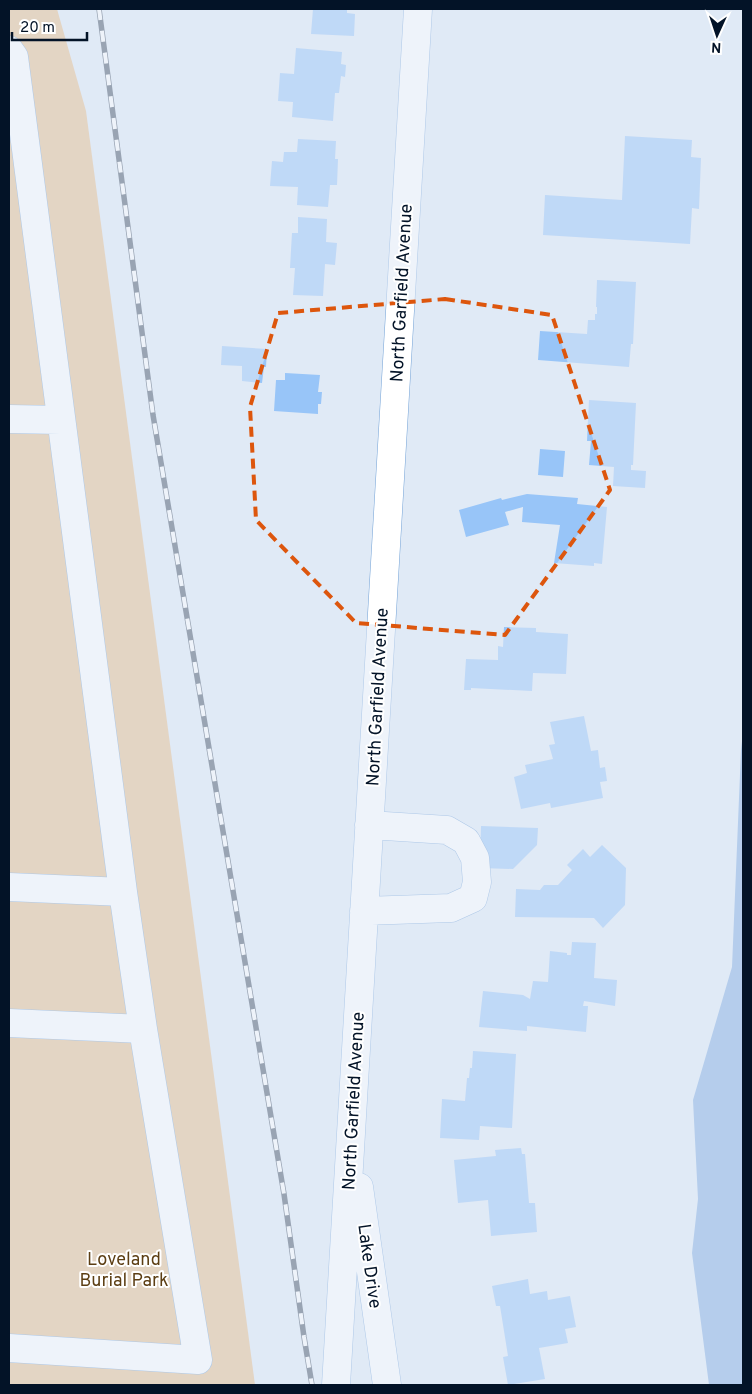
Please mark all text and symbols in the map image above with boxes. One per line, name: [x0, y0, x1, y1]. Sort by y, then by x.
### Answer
scale bar: [12, 10, 88, 42]
north arrow: [692, 10, 742, 60]
text: 20 m: [20, 19, 55, 38]
text: N: [711, 38, 722, 55]
street label: North Garfield Avenue: [386, 203, 419, 383]
street label: North Garfield Avenue: [362, 607, 395, 787]
street label: North Garfield Avenue: [338, 1011, 371, 1191]
street label: Lake Drive: [351, 1222, 386, 1310]
park label: Loveland Burial Park: [79, 1249, 169, 1293]

